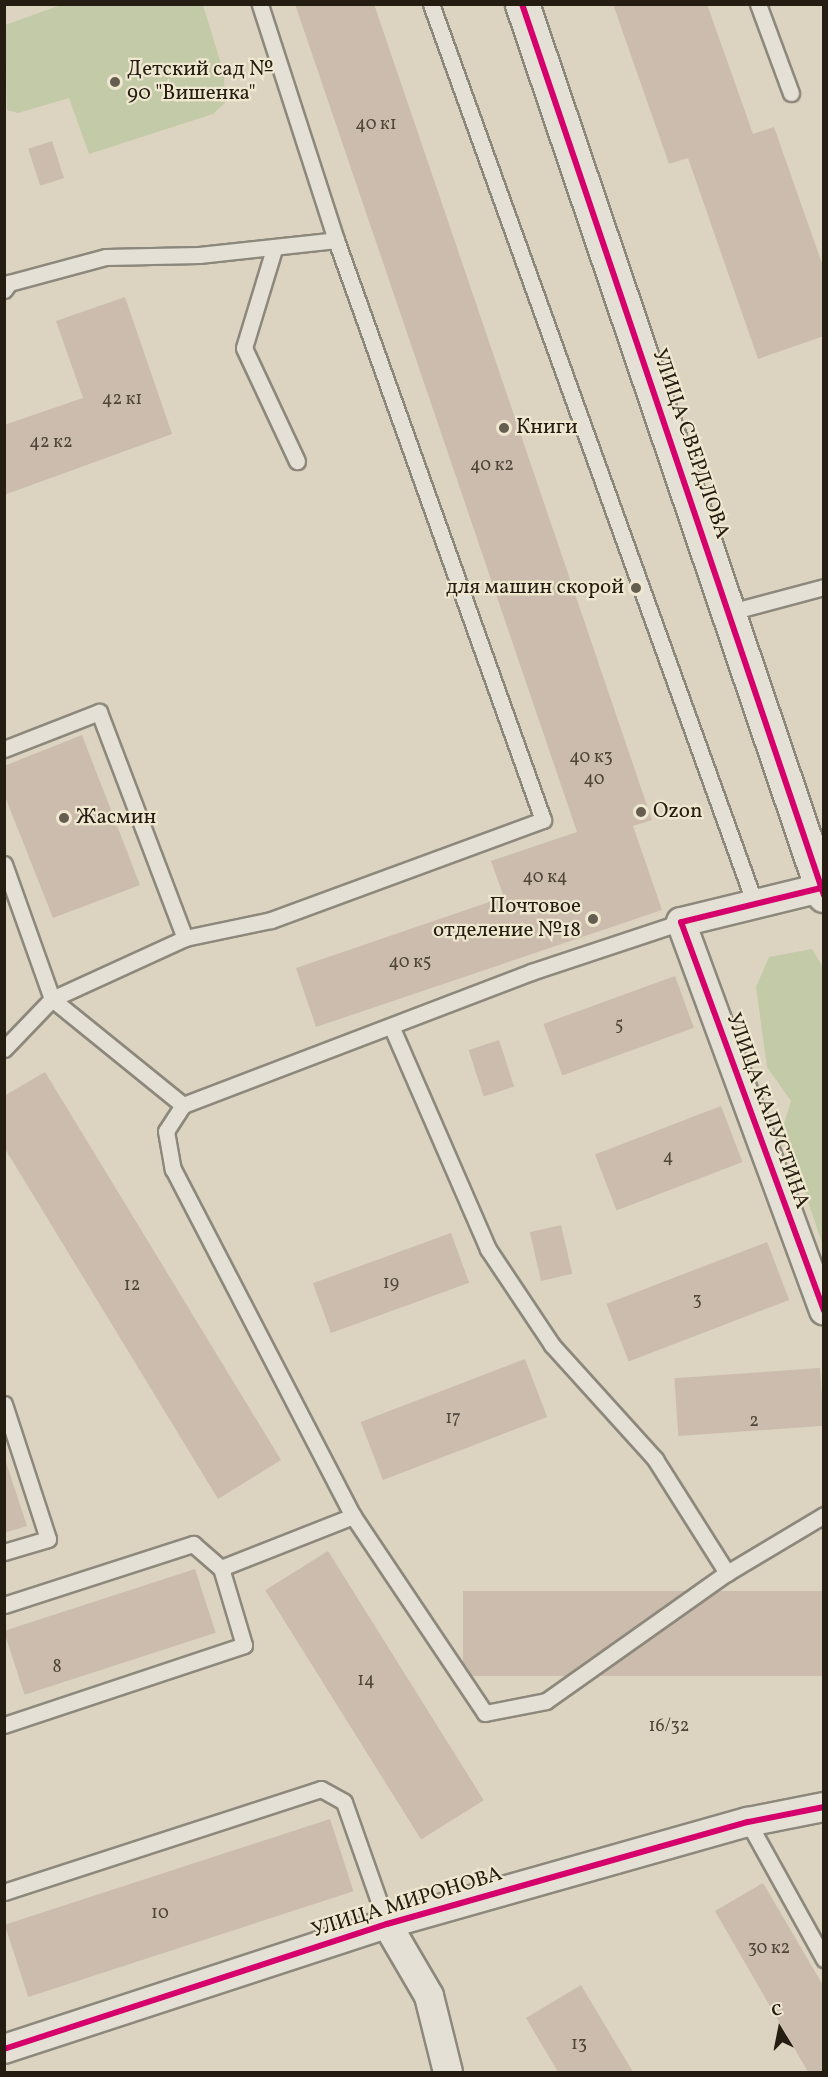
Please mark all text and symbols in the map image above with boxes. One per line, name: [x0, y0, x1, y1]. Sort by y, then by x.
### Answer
place label: Детский сад № 90 "Вишенка": [127, 57, 273, 107]
marker: Детский сад № 90 "Вишенка": [108, 75, 122, 89]
house number: 40 к1: [355, 114, 397, 136]
street label: УЛИЦА СВЕРДЛОВА: [646, 346, 734, 542]
house number: 42 к1: [102, 389, 142, 411]
place label: Книги: [516, 415, 578, 441]
marker: Книги: [497, 421, 511, 435]
house number: 42 к2: [29, 432, 73, 454]
house number: 40 к2: [470, 455, 514, 477]
place label: для машин скорой: [446, 575, 624, 601]
marker: для машин скорой: [629, 581, 643, 595]
house number: 40 к3: [569, 747, 613, 769]
house number: 40: [583, 769, 605, 791]
place label: Ozon: [653, 799, 703, 825]
place label: Жасмин: [76, 805, 156, 831]
marker: Ozon: [634, 805, 648, 819]
marker: Жасмин: [57, 811, 71, 825]
house number: 40 к4: [522, 867, 568, 889]
place label: Почтовое отделение №18: [433, 894, 581, 944]
marker: Почтовое отделение №18: [586, 912, 600, 926]
house number: 40 к5: [388, 952, 432, 974]
street label: УЛИЦА КАПУСТИНА: [720, 1010, 814, 1212]
house number: 5: [615, 1015, 623, 1037]
house number: 4: [663, 1147, 673, 1169]
house number: 19: [383, 1273, 399, 1295]
house number: 12: [124, 1275, 140, 1297]
house number: 3: [692, 1290, 702, 1312]
house number: 17: [445, 1408, 461, 1430]
house number: 2: [749, 1411, 759, 1433]
house number: 8: [52, 1657, 62, 1679]
house number: 14: [357, 1670, 375, 1692]
house number: 16/32: [648, 1716, 690, 1738]
street label: УЛИЦА МИРОНОВА: [309, 1862, 505, 1944]
house number: 10: [151, 1903, 169, 1925]
house number: 30 к2: [748, 1938, 790, 1960]
north arrow: [750, 1999, 810, 2059]
text: С: [770, 2000, 784, 2023]
house number: 13: [571, 2034, 587, 2056]

